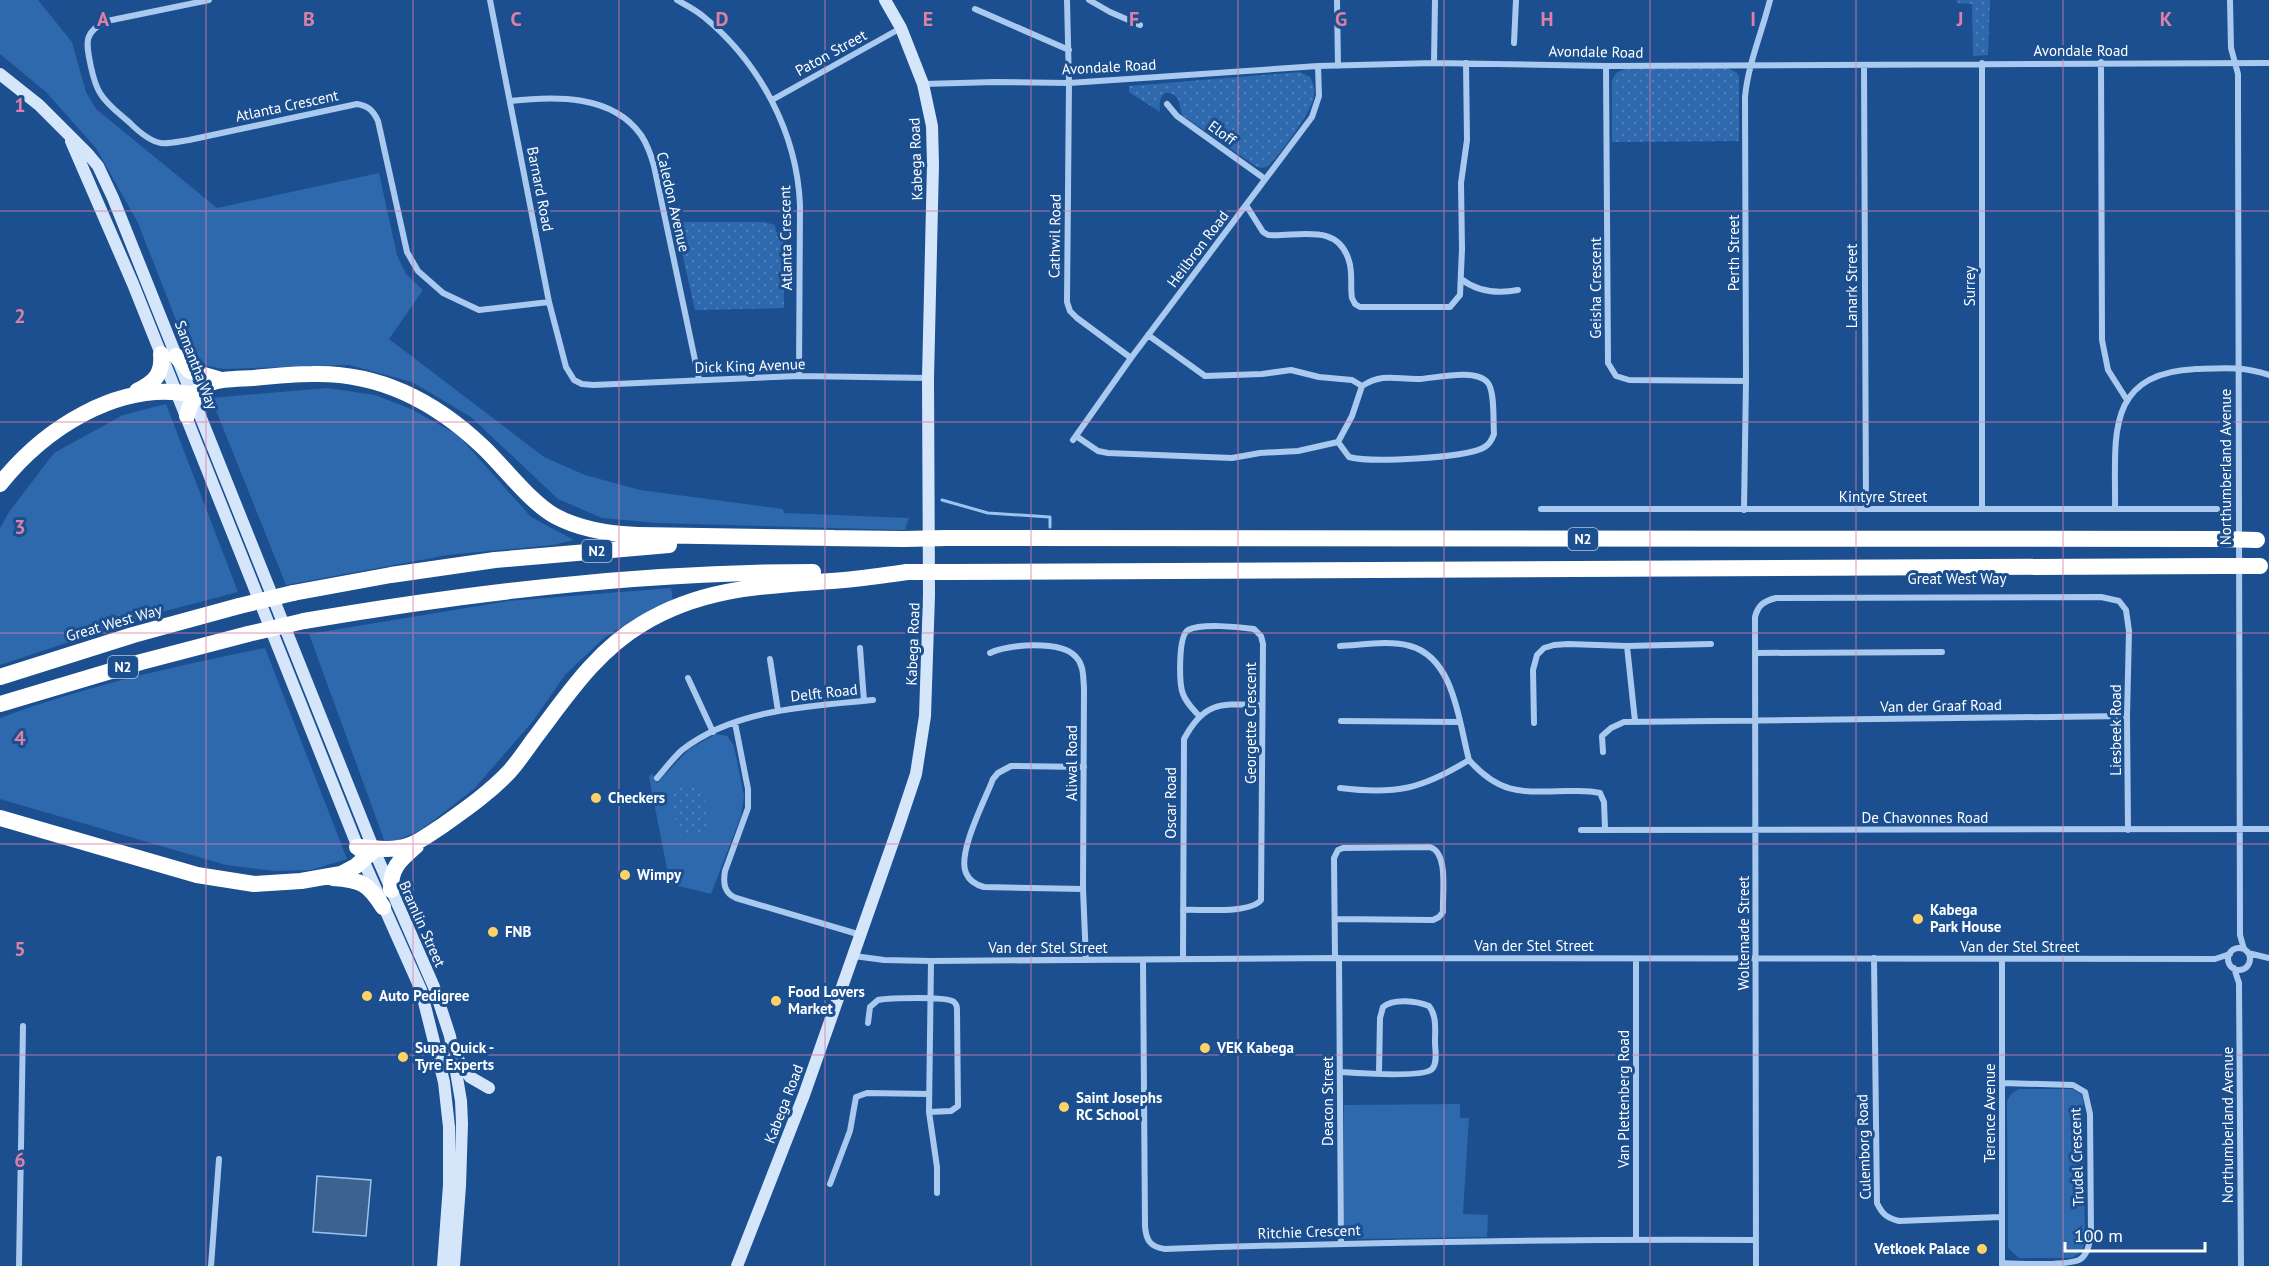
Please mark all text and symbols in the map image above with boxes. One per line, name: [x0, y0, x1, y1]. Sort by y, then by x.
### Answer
text: A: [97, 6, 110, 32]
text: B: [303, 6, 315, 32]
text: C: [510, 6, 522, 32]
text: D: [716, 6, 729, 32]
text: E: [923, 6, 933, 32]
text: F: [1129, 6, 1139, 32]
text: G: [1335, 6, 1347, 32]
text: H: [1540, 6, 1554, 32]
text: I: [1750, 6, 1756, 32]
text: J: [1956, 6, 1963, 32]
text: K: [2160, 6, 2173, 32]
street label: Paton Street: [792, 25, 870, 80]
street label: Avondale Road: [1548, 41, 1644, 62]
street label: Avondale Road: [2034, 41, 2128, 60]
street label: Avondale Road: [1061, 55, 1157, 78]
street label: Atlanta Crescent: [234, 85, 340, 126]
text: 1: [14, 92, 26, 118]
street label: Eloff: [1205, 116, 1241, 150]
street label: Kabega Road: [905, 117, 926, 201]
street label: Barnard Road: [523, 145, 558, 233]
street label: Caledon Avenue: [653, 150, 694, 254]
street label: Atlanta Crescent: [775, 185, 796, 291]
street label: Cathwil Road: [1044, 194, 1065, 278]
street label: Heilbron Road: [1163, 207, 1233, 291]
street label: Perth Street: [1724, 215, 1743, 291]
street label: Geisha Crescent: [1586, 237, 1605, 339]
street label: Lanark Street: [1842, 244, 1861, 328]
street label: Surrey: [1960, 266, 1979, 306]
text: 2: [14, 303, 26, 329]
street label: Samantha Way: [171, 318, 222, 412]
street label: Dick King Avenue: [694, 354, 806, 377]
street label: Northumberland Avenue: [2216, 389, 2235, 545]
street label: Kintyre Street: [1839, 487, 1927, 506]
text: 3: [14, 514, 26, 540]
road number: N2: [1568, 528, 1598, 550]
road number: N2: [582, 540, 612, 562]
street label: Great West Way: [1908, 569, 2006, 588]
street label: Great West Way: [64, 600, 164, 645]
street label: Kabega Road: [902, 602, 923, 686]
road number: N2: [108, 656, 138, 678]
street label: Georgette Crescent: [1241, 662, 1260, 784]
street label: Delft Road: [790, 680, 858, 705]
street label: Liesbeek Road: [2106, 684, 2125, 776]
street label: Van der Graaf Road: [1879, 695, 2002, 716]
text: 4: [14, 725, 26, 751]
street label: Aliwal Road: [1062, 725, 1081, 801]
street label: Oscar Road: [1161, 767, 1180, 839]
place label: Checkers: [608, 788, 665, 807]
marker: Checkers: [589, 791, 603, 805]
street label: De Chavonnes Road: [1862, 808, 1988, 827]
place label: Wimpy: [637, 865, 682, 884]
marker: Wimpy: [618, 868, 632, 882]
street label: Woltemade Street: [1734, 876, 1753, 990]
street label: Bramlin Street: [395, 878, 450, 970]
place label: Kabega Park House: [1930, 900, 2002, 936]
marker: Kabega Park House: [1911, 912, 1925, 926]
place label: FNB: [505, 922, 531, 941]
marker: FNB: [486, 925, 500, 939]
text: 5: [14, 936, 26, 962]
street label: Van der Stel Street: [1473, 936, 1594, 955]
street label: Van der Stel Street: [1959, 937, 2080, 956]
street label: Van der Stel Street: [987, 938, 1108, 957]
place label: Food Lovers Market: [788, 982, 865, 1018]
place label: Auto Pedigree: [379, 986, 470, 1005]
marker: Auto Pedigree: [360, 989, 374, 1003]
marker: Food Lovers Market: [769, 994, 783, 1008]
street label: Van Plettenberg Road: [1614, 1030, 1633, 1169]
place label: Supa Quick - Tyre Experts: [415, 1038, 494, 1074]
place label: VEK Kabega: [1216, 1038, 1294, 1057]
marker: VEK Kabega: [1198, 1041, 1212, 1055]
street label: Northumberland Avenue: [2218, 1047, 2237, 1203]
marker: Supa Quick - Tyre Experts: [396, 1050, 410, 1064]
street label: Deacon Street: [1318, 1056, 1337, 1146]
street label: Kabega Road: [760, 1062, 807, 1146]
street label: Terence Avenue: [1980, 1063, 1999, 1163]
place label: Saint Josephs RC School: [1076, 1088, 1162, 1124]
street label: Culemborg Road: [1852, 1094, 1875, 1200]
marker: Saint Josephs RC School: [1057, 1100, 1071, 1114]
street label: Trudel Crescent: [2065, 1107, 2088, 1207]
text: 6: [14, 1147, 26, 1173]
scale bar: [2065, 1215, 2204, 1253]
street label: Ritchie Crescent: [1257, 1220, 1361, 1243]
text: 100 m: [2074, 1224, 2123, 1247]
place label: Vetkoek Palace: [1873, 1239, 1970, 1258]
marker: Vetkoek Palace: [1975, 1242, 1989, 1256]

